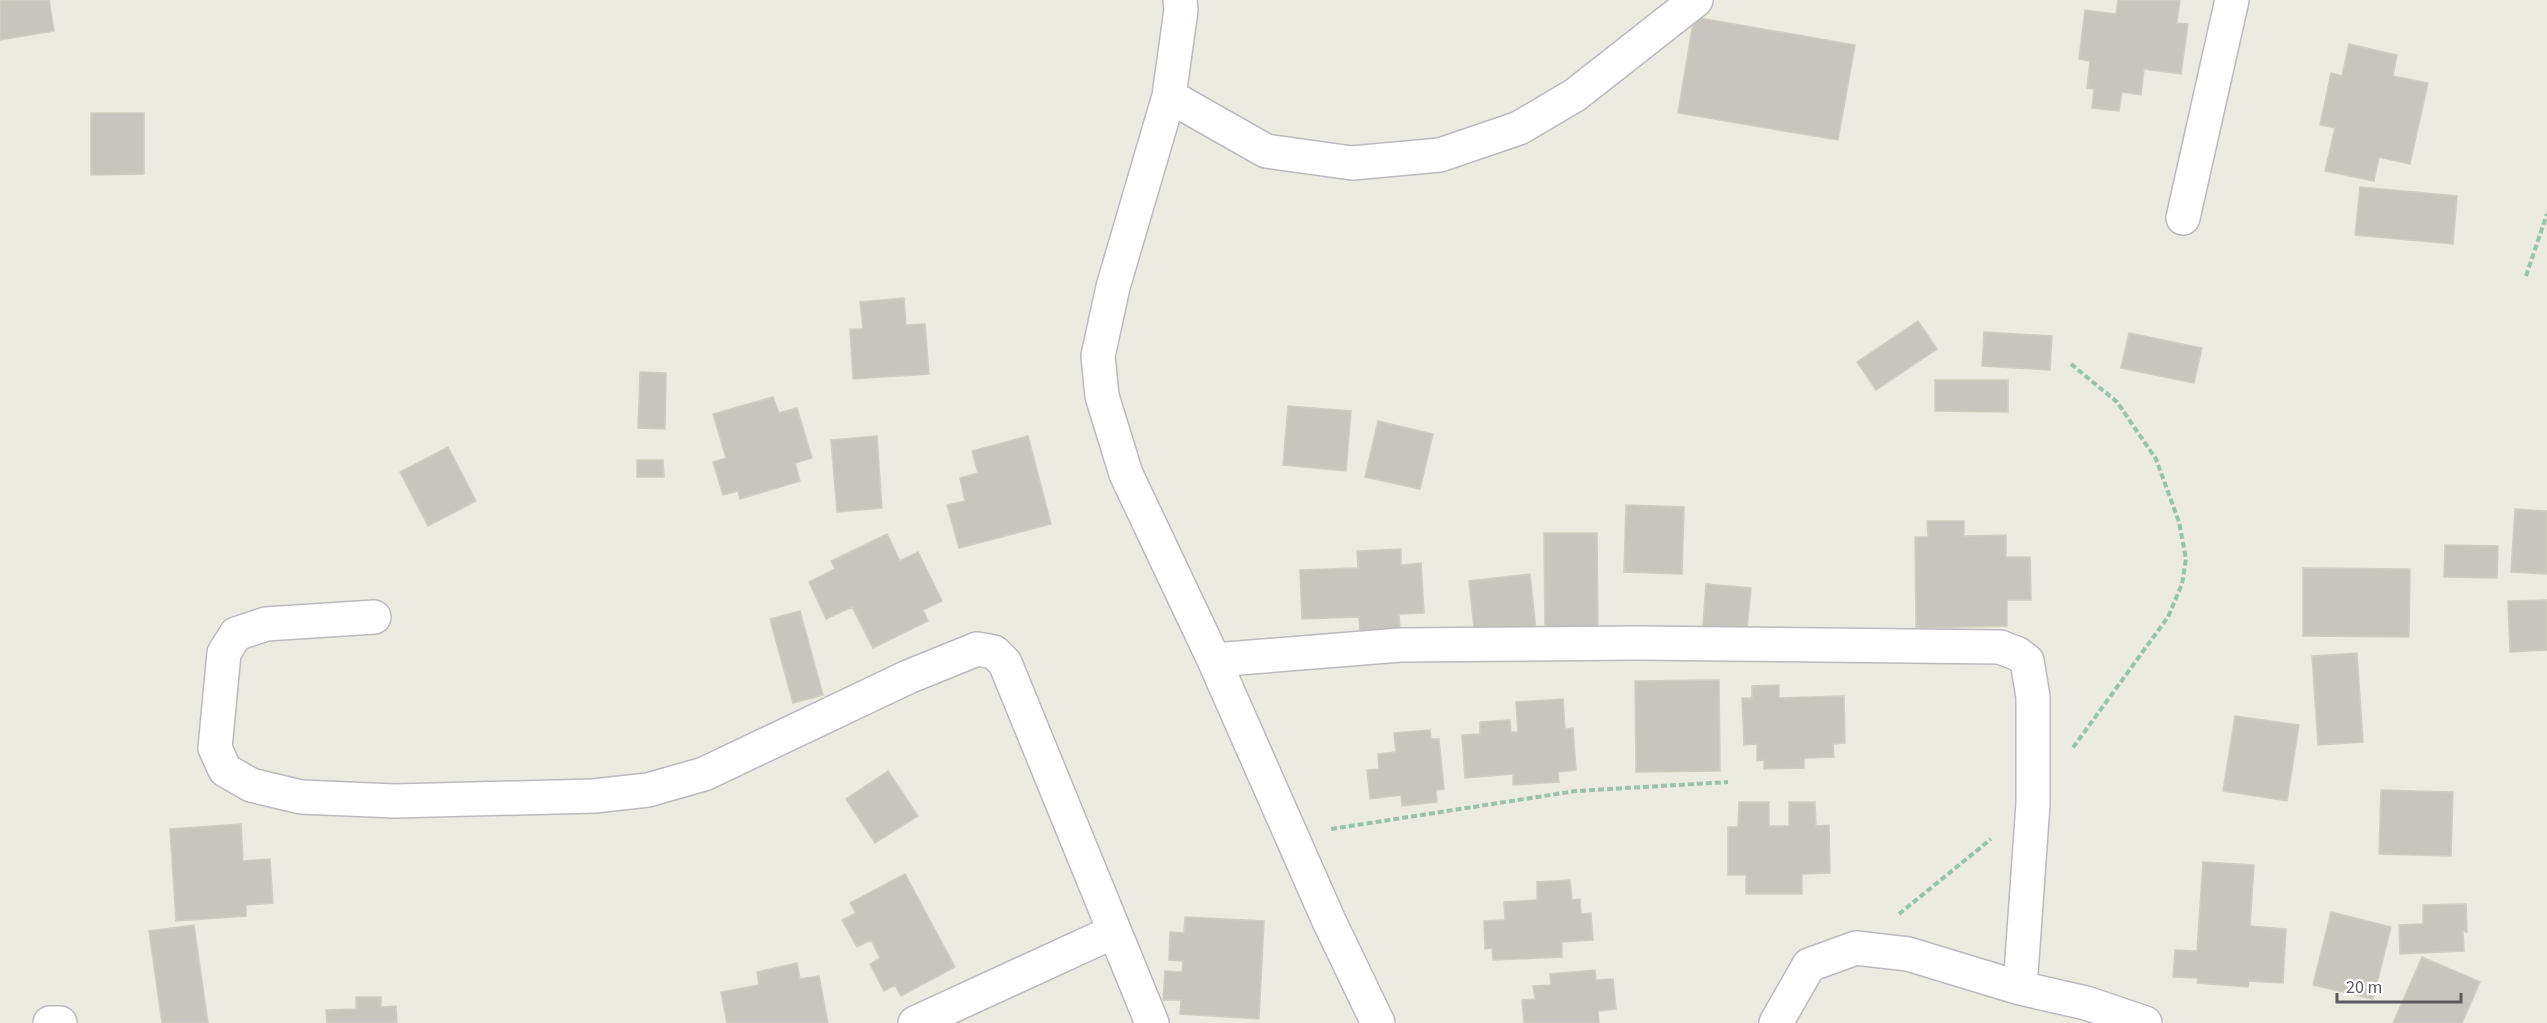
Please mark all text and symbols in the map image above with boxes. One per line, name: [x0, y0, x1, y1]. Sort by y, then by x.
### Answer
scale bar: [2337, 966, 2462, 1004]
text: 20 m: [2346, 975, 2382, 1000]

